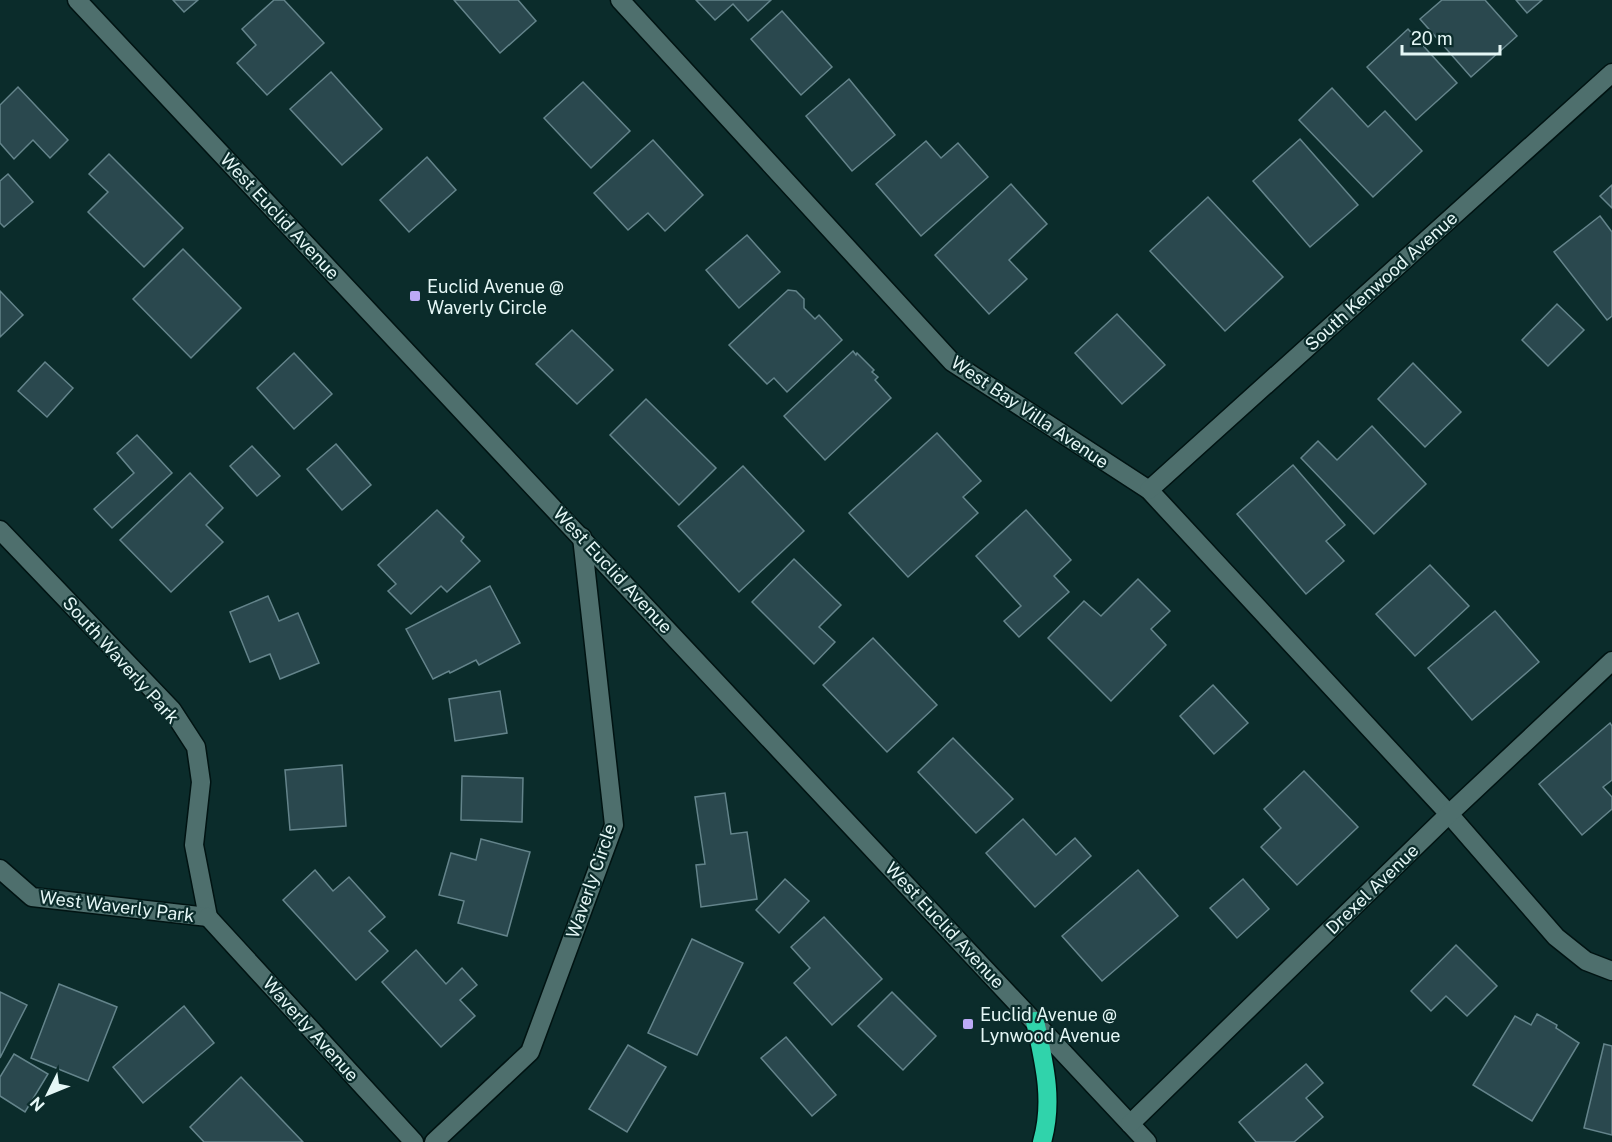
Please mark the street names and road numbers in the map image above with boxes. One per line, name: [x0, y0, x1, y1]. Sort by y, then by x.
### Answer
street label: West Euclid Avenue: [216, 149, 344, 283]
street label: South Kenwood Avenue: [1301, 207, 1461, 355]
street label: West Bay Villa Avenue: [947, 351, 1113, 473]
street label: West Euclid Avenue: [549, 503, 677, 637]
street label: South Waverly Park: [58, 592, 184, 728]
street label: Waverly Circle: [562, 821, 620, 941]
street label: Drexel Avenue: [1321, 840, 1423, 938]
street label: West Euclid Avenue: [881, 858, 1009, 992]
street label: West Waverly Park: [38, 886, 196, 926]
street label: Waverly Avenue: [259, 973, 363, 1085]

